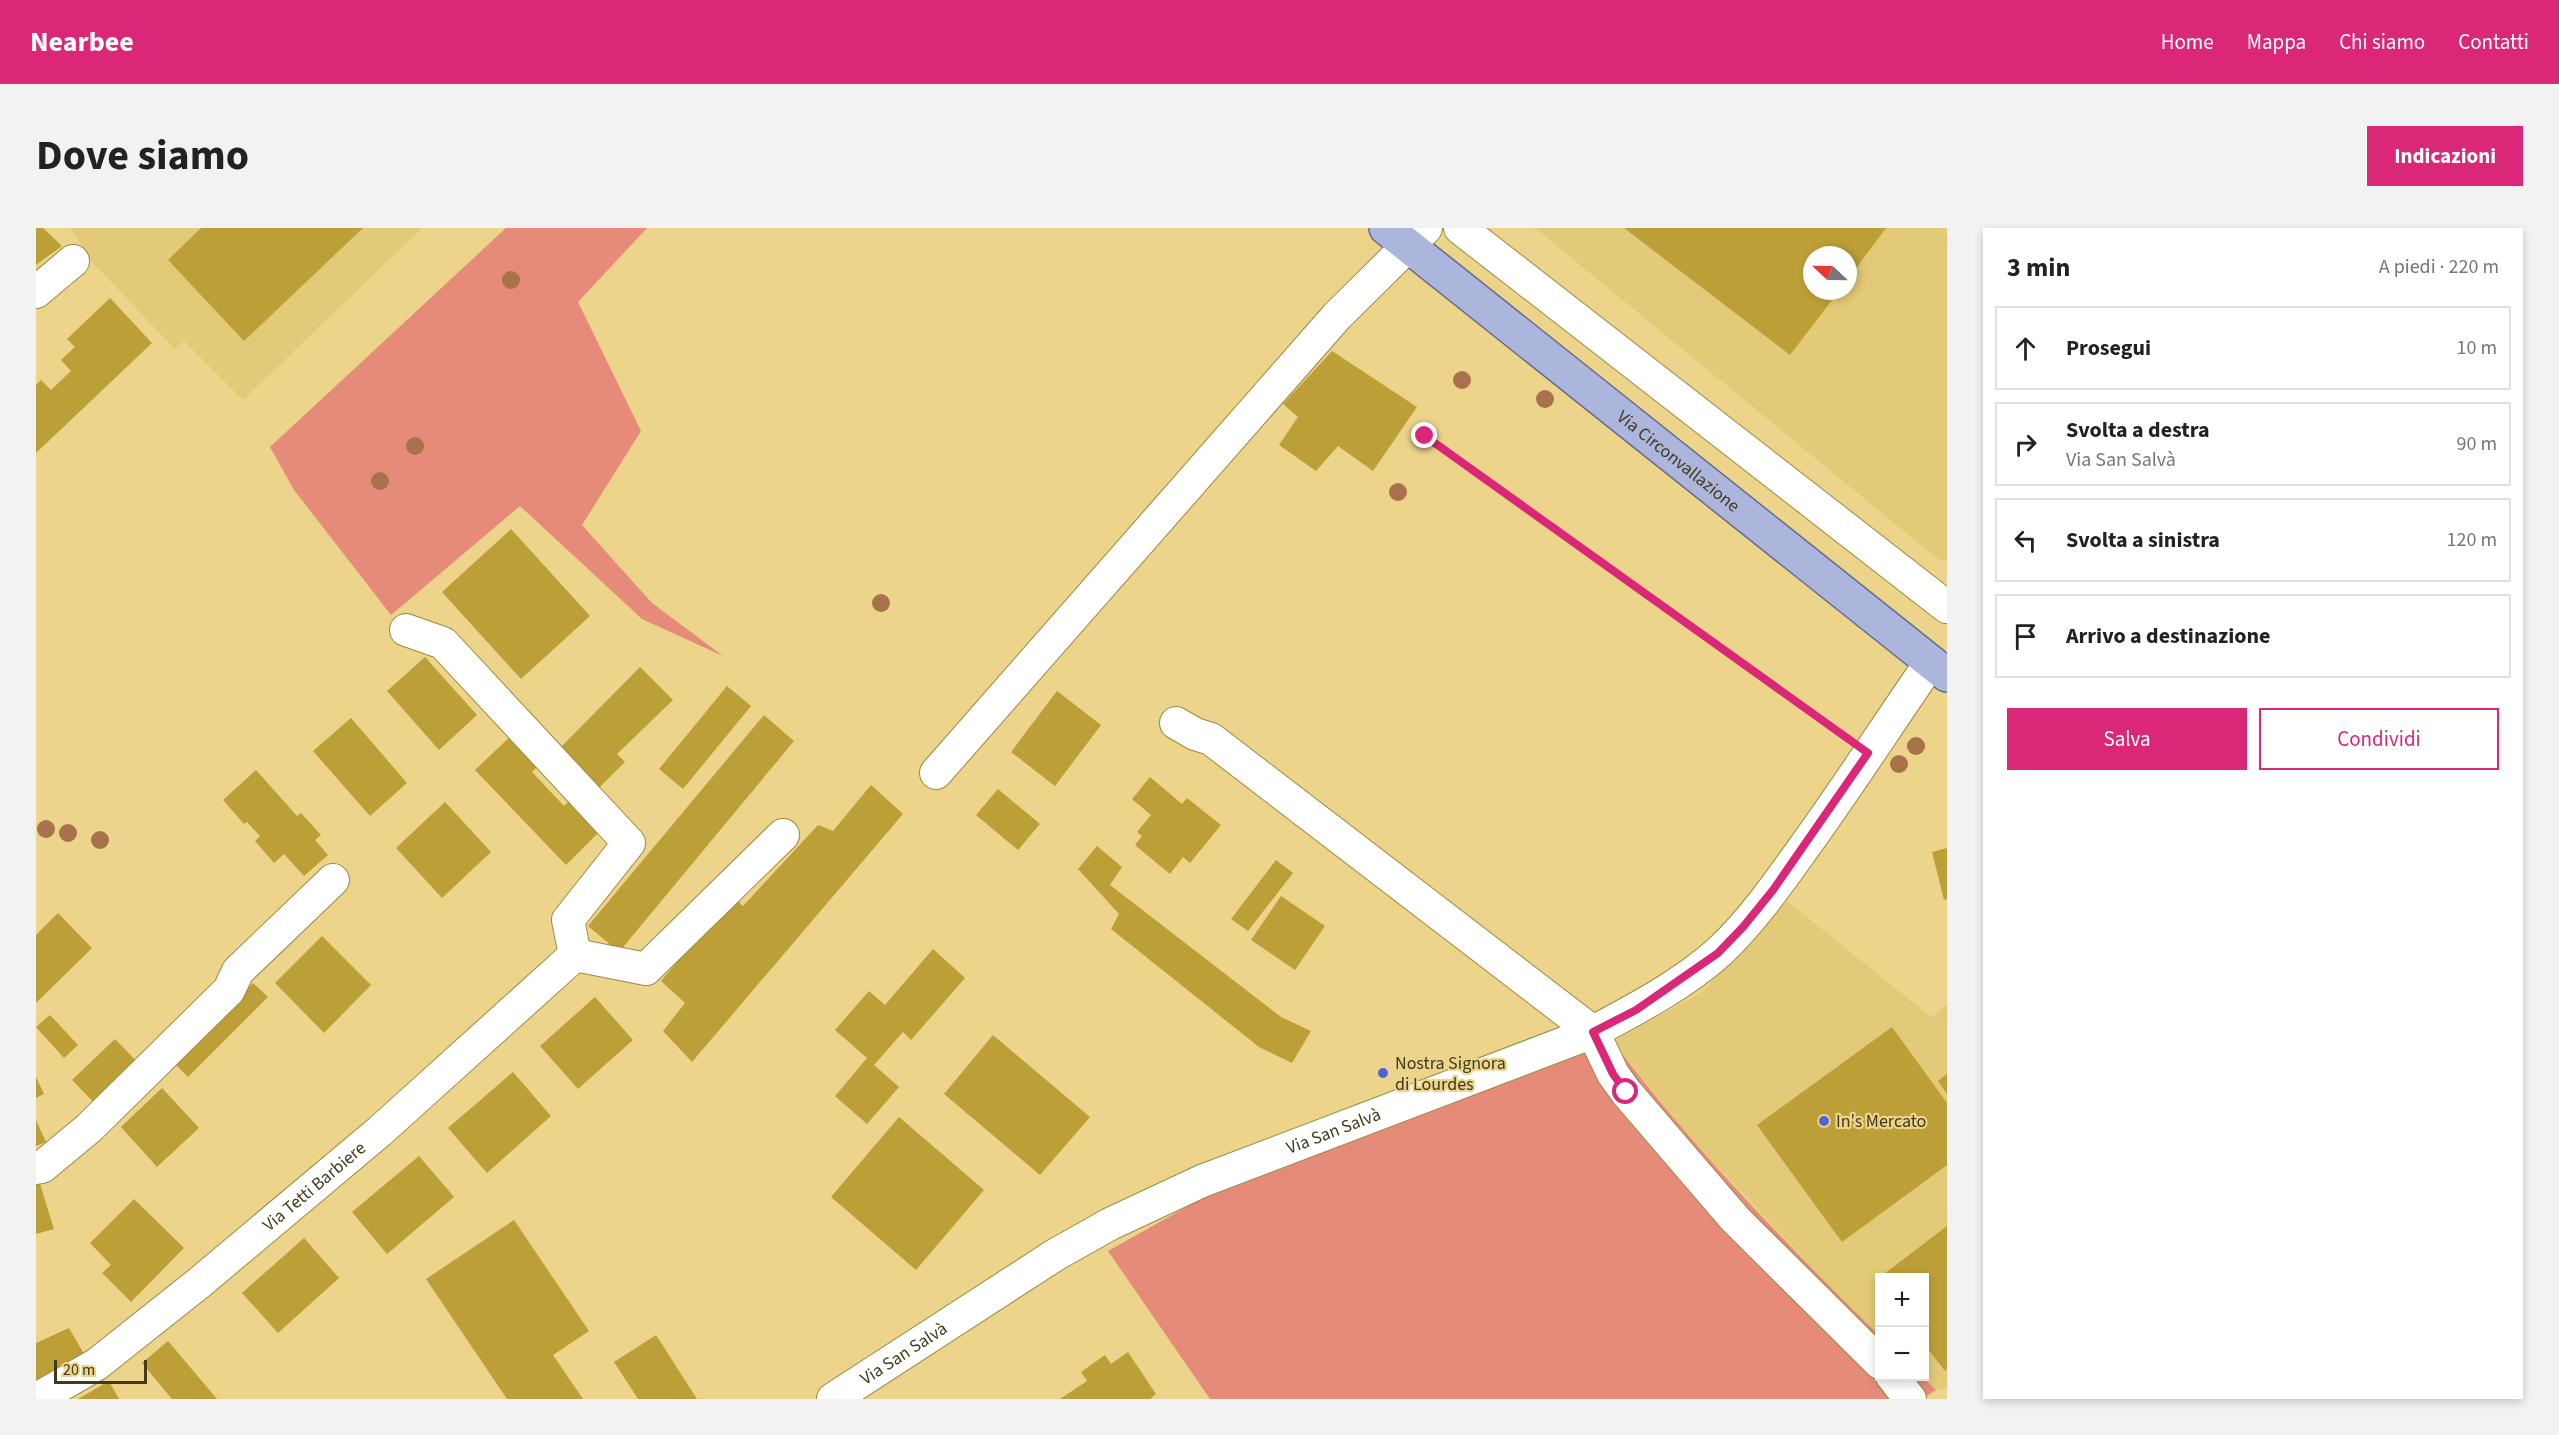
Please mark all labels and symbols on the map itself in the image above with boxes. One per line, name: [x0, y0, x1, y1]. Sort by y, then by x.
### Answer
north arrow: [1803, 246, 1857, 300]
street label: Via Circonvallazione: [1612, 404, 1745, 518]
route end: [1411, 422, 1437, 448]
place label: Nostra Signora di Lourdes: [1395, 1051, 1506, 1097]
marker: Nostra Signora di Lourdes: [1376, 1066, 1390, 1080]
route start: [1612, 1078, 1638, 1104]
street label: Via San Salvà: [1283, 1102, 1384, 1160]
place label: In's Mercato: [1836, 1109, 1926, 1134]
marker: In's Mercato: [1817, 1114, 1831, 1128]
street label: Via Tetti Barbiere: [257, 1136, 371, 1237]
street label: Via San Salvà: [855, 1316, 952, 1391]
scale bar: [54, 1357, 147, 1384]

